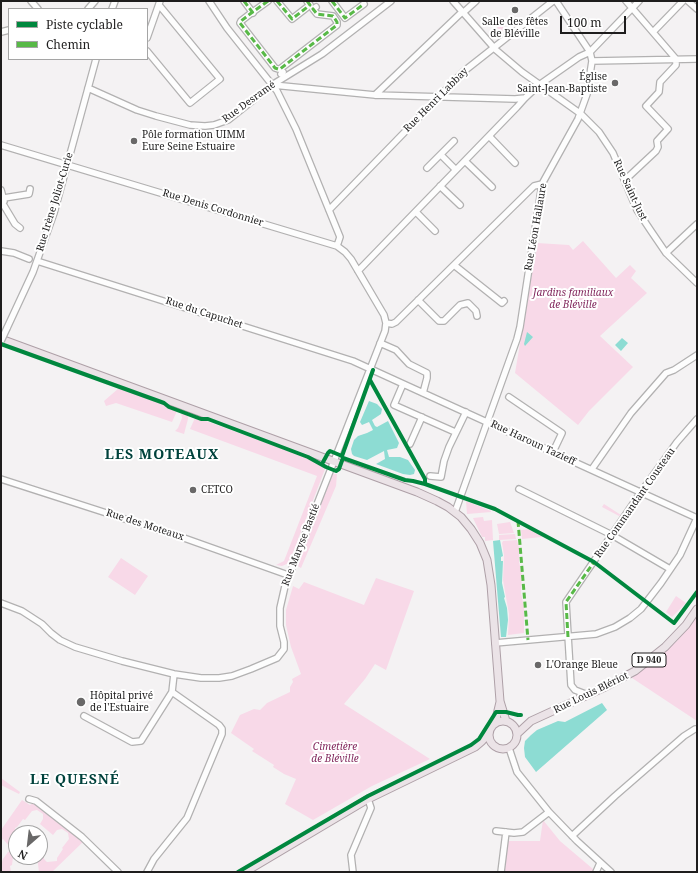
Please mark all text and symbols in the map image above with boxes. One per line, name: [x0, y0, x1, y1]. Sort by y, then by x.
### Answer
marker: Salle des fêtes de Bléville: [510, 5, 520, 15]
legend: [8, 8, 148, 60]
scale bar: [562, 8, 628, 34]
text: 100 m: [567, 14, 602, 31]
text: Piste cyclable: [46, 16, 123, 33]
place label: Salle des fêtes de Bléville: [482, 16, 548, 40]
text: Chemin: [46, 36, 90, 53]
street label: Rue Henri Labbay: [401, 65, 471, 135]
place label: Église Saint-Jean-Baptiste: [517, 71, 607, 94]
marker: Église Saint-Jean-Baptiste: [610, 78, 620, 88]
street label: Rue Desramé: [220, 79, 278, 125]
place label: Pôle formation UIMM Eure Seine Estuaire: [142, 129, 245, 152]
marker: Pôle formation UIMM Eure Seine Estuaire: [129, 136, 139, 146]
street label: Rue Irène Joliot-Curie: [34, 151, 76, 253]
street label: Rue Saint-Just: [611, 157, 649, 223]
street label: Rue Léon Hallaure: [522, 182, 550, 272]
street label: Rue Denis Cordonnier: [161, 187, 265, 229]
park label: Jardins familiaux de Bléville: [533, 287, 613, 310]
street label: Rue du Capuchet: [164, 295, 244, 331]
street label: Rue Haroun Tazieff: [489, 418, 577, 468]
street label: Rue Commandant Cousteau: [592, 446, 678, 560]
district label: LES MOTEAUX: [105, 447, 219, 463]
place label: CETCO: [201, 484, 233, 496]
marker: CETCO: [188, 485, 198, 495]
street label: Rue Maryse Bastié: [280, 502, 322, 588]
street label: Rue des Moteaux: [105, 507, 185, 543]
road number: D 940: [632, 653, 666, 667]
place label: L'Orange Bleue: [546, 659, 618, 671]
marker: L'Orange Bleue: [533, 660, 543, 670]
street label: Rue Louis Blériot: [552, 670, 630, 716]
place label: Hôpital privé de l'Estuaire: [90, 690, 153, 714]
marker: Hôpital privé de l'Estuaire: [75, 696, 87, 708]
park label: Cimetière de Bléville: [311, 741, 359, 764]
district label: LE QUESNÉ: [30, 772, 120, 788]
north arrow: [8, 825, 48, 865]
text: N: [15, 846, 30, 864]

